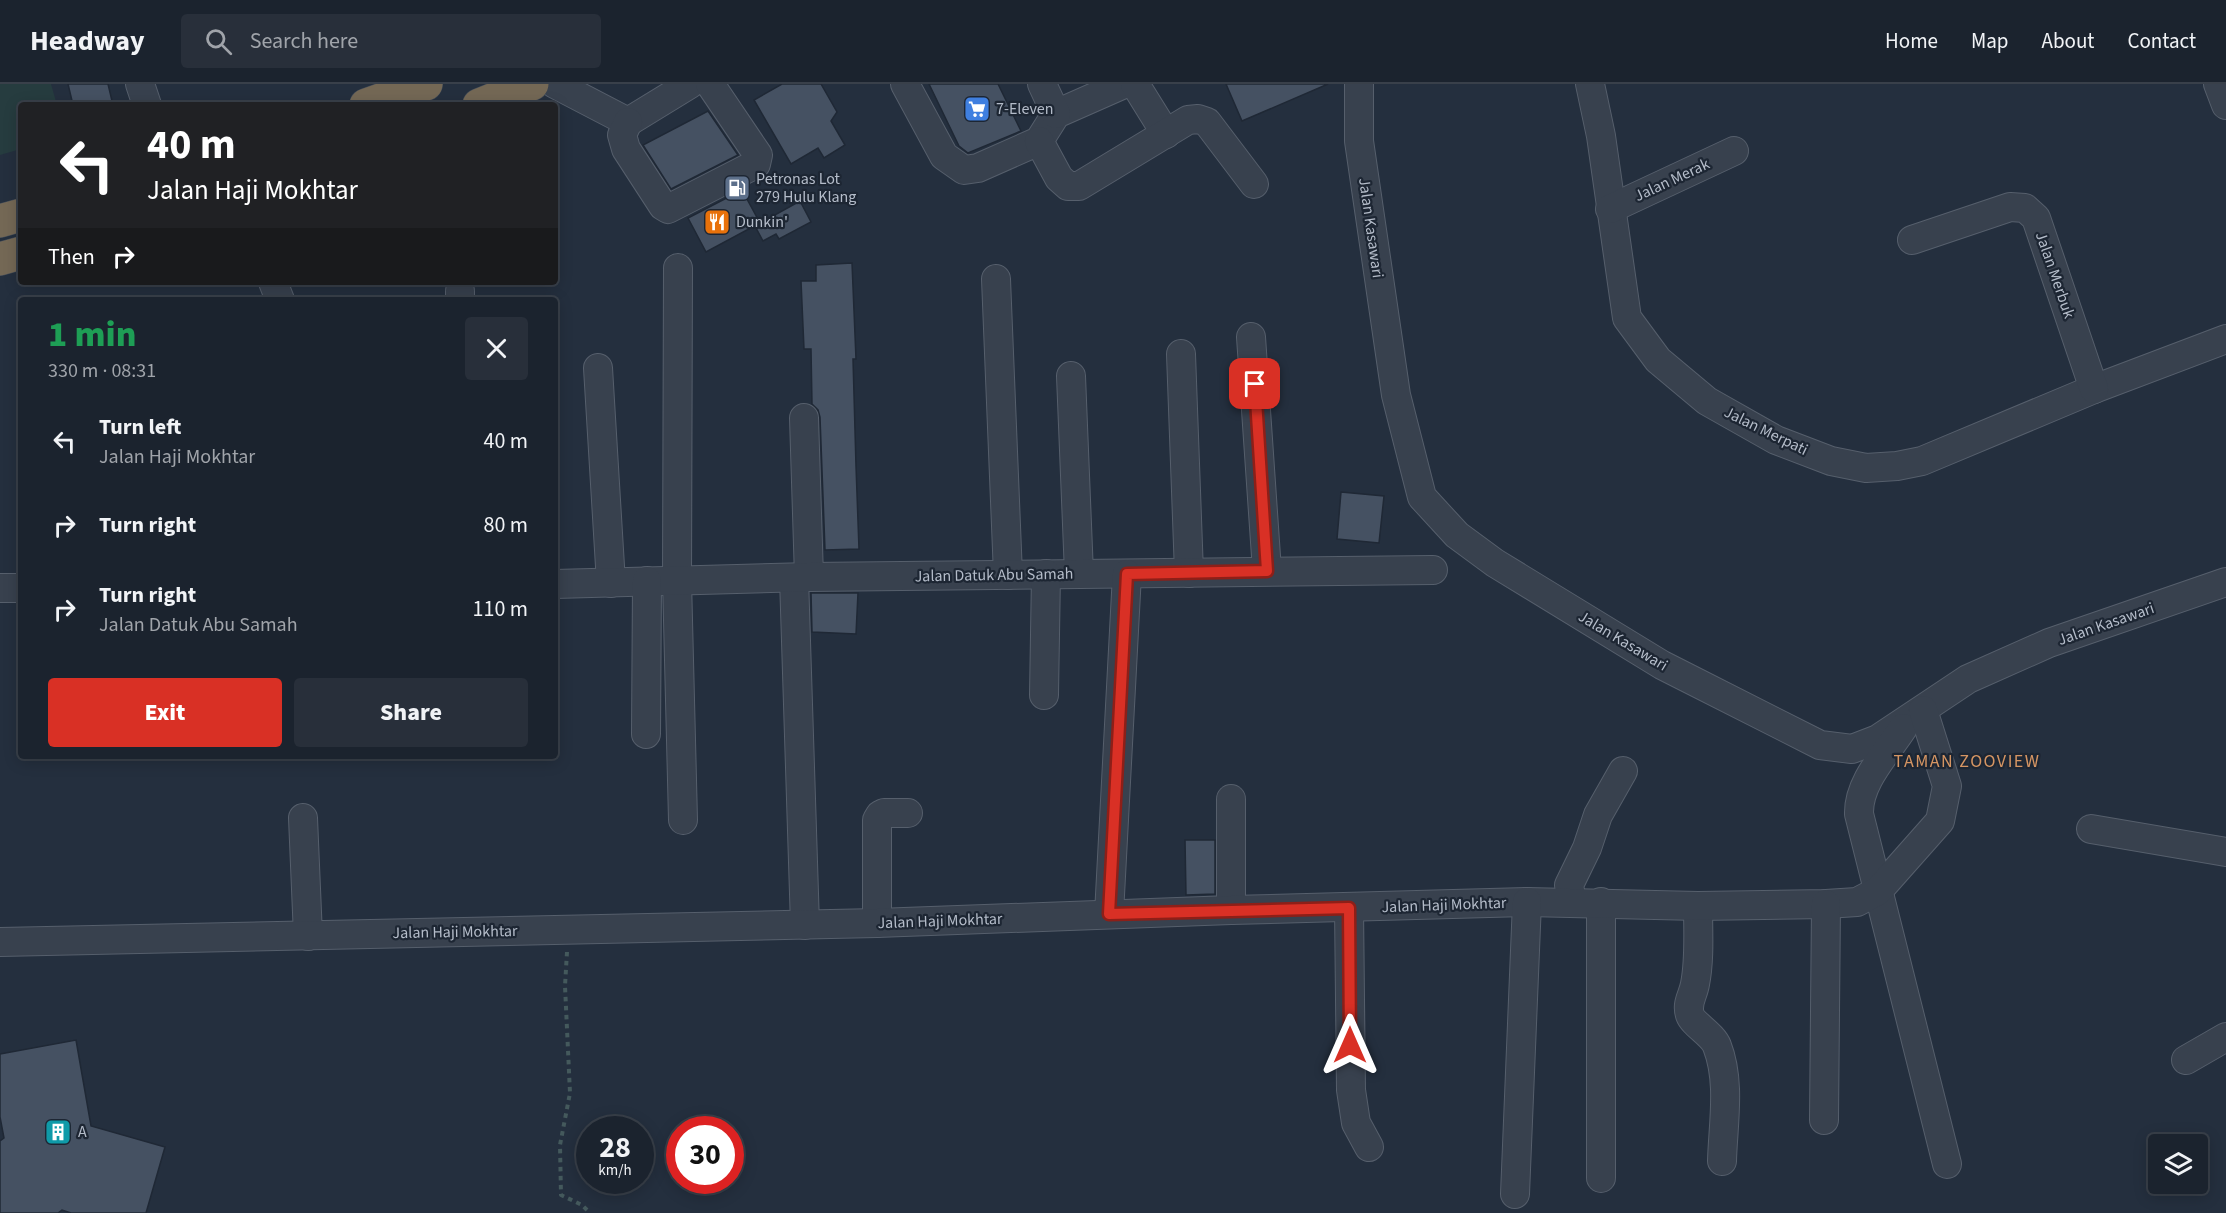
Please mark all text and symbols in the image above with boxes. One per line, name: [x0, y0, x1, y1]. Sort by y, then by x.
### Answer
search box: [181, 14, 601, 68]
text: Headway: [30, 21, 145, 61]
icon: search: [202, 25, 235, 58]
text: Search here: [250, 25, 358, 57]
text: Home: [1885, 26, 1938, 56]
text: Map: [1971, 26, 2009, 56]
text: About: [2042, 26, 2094, 56]
text: Contact: [2127, 26, 2196, 56]
supermarket icon: 7-Eleven: [962, 94, 992, 124]
place label: 7-Eleven: [996, 98, 1054, 120]
text: 40 m: [147, 115, 236, 175]
icon: left: [48, 126, 126, 204]
street label: Jalan Merak: [1631, 153, 1713, 207]
place label: Petronas Lot 279 Hulu Klang: [756, 168, 856, 208]
text: Jalan Haji Mokhtar: [147, 171, 358, 210]
fuel station icon: Petronas Lot 279 Hulu Klang: [722, 173, 752, 203]
street label: Jalan Kasawari: [1353, 177, 1389, 279]
restaurant icon: Dunkin': [702, 207, 732, 237]
place label: Dunkin': [736, 211, 788, 233]
street label: Jalan Merbuk: [2030, 229, 2080, 321]
icon: right: [107, 240, 140, 273]
text: Then: [48, 241, 95, 273]
text: 1 min: [48, 309, 136, 360]
button: close: [465, 317, 528, 380]
text: 330 m · 08:31: [48, 357, 156, 385]
pin: [1229, 358, 1280, 409]
icon: arrive: [1238, 367, 1271, 400]
street label: Jalan Merpati: [1720, 401, 1812, 461]
text: Turn left: [99, 411, 181, 443]
icon: left: [48, 425, 81, 458]
text: 40 m: [483, 425, 528, 457]
text: Jalan Haji Mokhtar: [99, 443, 255, 471]
icon: right: [48, 509, 81, 542]
text: Turn right: [99, 509, 196, 541]
text: 80 m: [483, 509, 528, 541]
street label: Jalan Datuk Abu Samah: [914, 563, 1074, 587]
text: Turn right: [99, 579, 196, 611]
icon: right: [48, 593, 81, 626]
text: 110 m: [473, 593, 528, 625]
street label: Jalan Kasawari: [2055, 597, 2157, 651]
street label: Jalan Kasawari: [1574, 606, 1672, 676]
text: Jalan Datuk Abu Samah: [99, 611, 298, 639]
button: Exit: [48, 678, 282, 747]
button: Share: [294, 678, 528, 747]
district label: TAMAN ZOOVIEW: [1893, 749, 2041, 774]
street label: Jalan Haji Mokhtar: [1381, 892, 1507, 918]
street label: Jalan Haji Mokhtar: [877, 908, 1003, 934]
street label: Jalan Haji Mokhtar: [392, 920, 518, 944]
position arrow: [1318, 1013, 1382, 1077]
speed limit sign: 30: [666, 1116, 744, 1194]
building icon: A: [43, 1117, 73, 1147]
place label: A: [78, 1121, 87, 1143]
text: 28: [599, 1126, 631, 1169]
map controls: [2148, 1134, 2208, 1194]
button: layers: [2148, 1134, 2208, 1194]
text: km/h: [598, 1160, 632, 1181]

